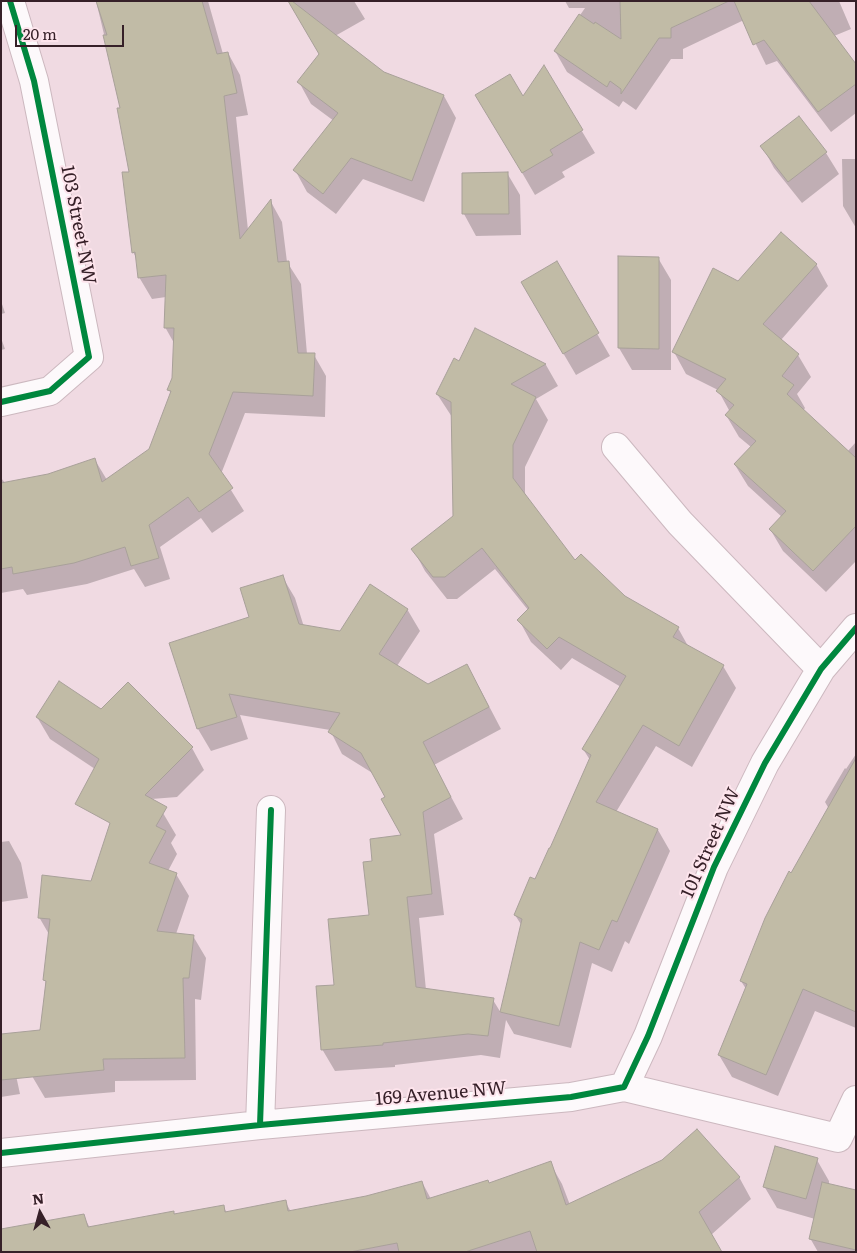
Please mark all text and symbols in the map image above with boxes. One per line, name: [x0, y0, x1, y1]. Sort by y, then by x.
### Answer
scale bar: [18, 15, 126, 47]
text: 20 m: [23, 22, 57, 45]
street label: 103 Street NW: [56, 164, 100, 286]
street label: 101 Street NW: [677, 785, 745, 901]
street label: 169 Avenue NW: [375, 1078, 507, 1110]
text: N: [31, 1187, 45, 1209]
north arrow: [15, 1188, 65, 1238]

